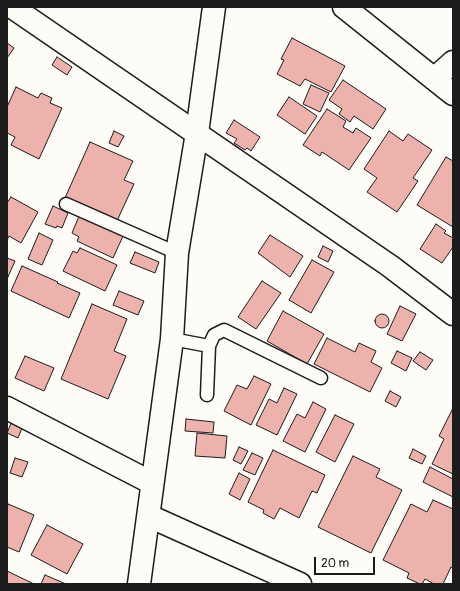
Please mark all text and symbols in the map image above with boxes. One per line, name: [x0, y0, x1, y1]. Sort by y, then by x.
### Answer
scale bar: [316, 549, 377, 575]
text: 20 m: [321, 556, 349, 571]

